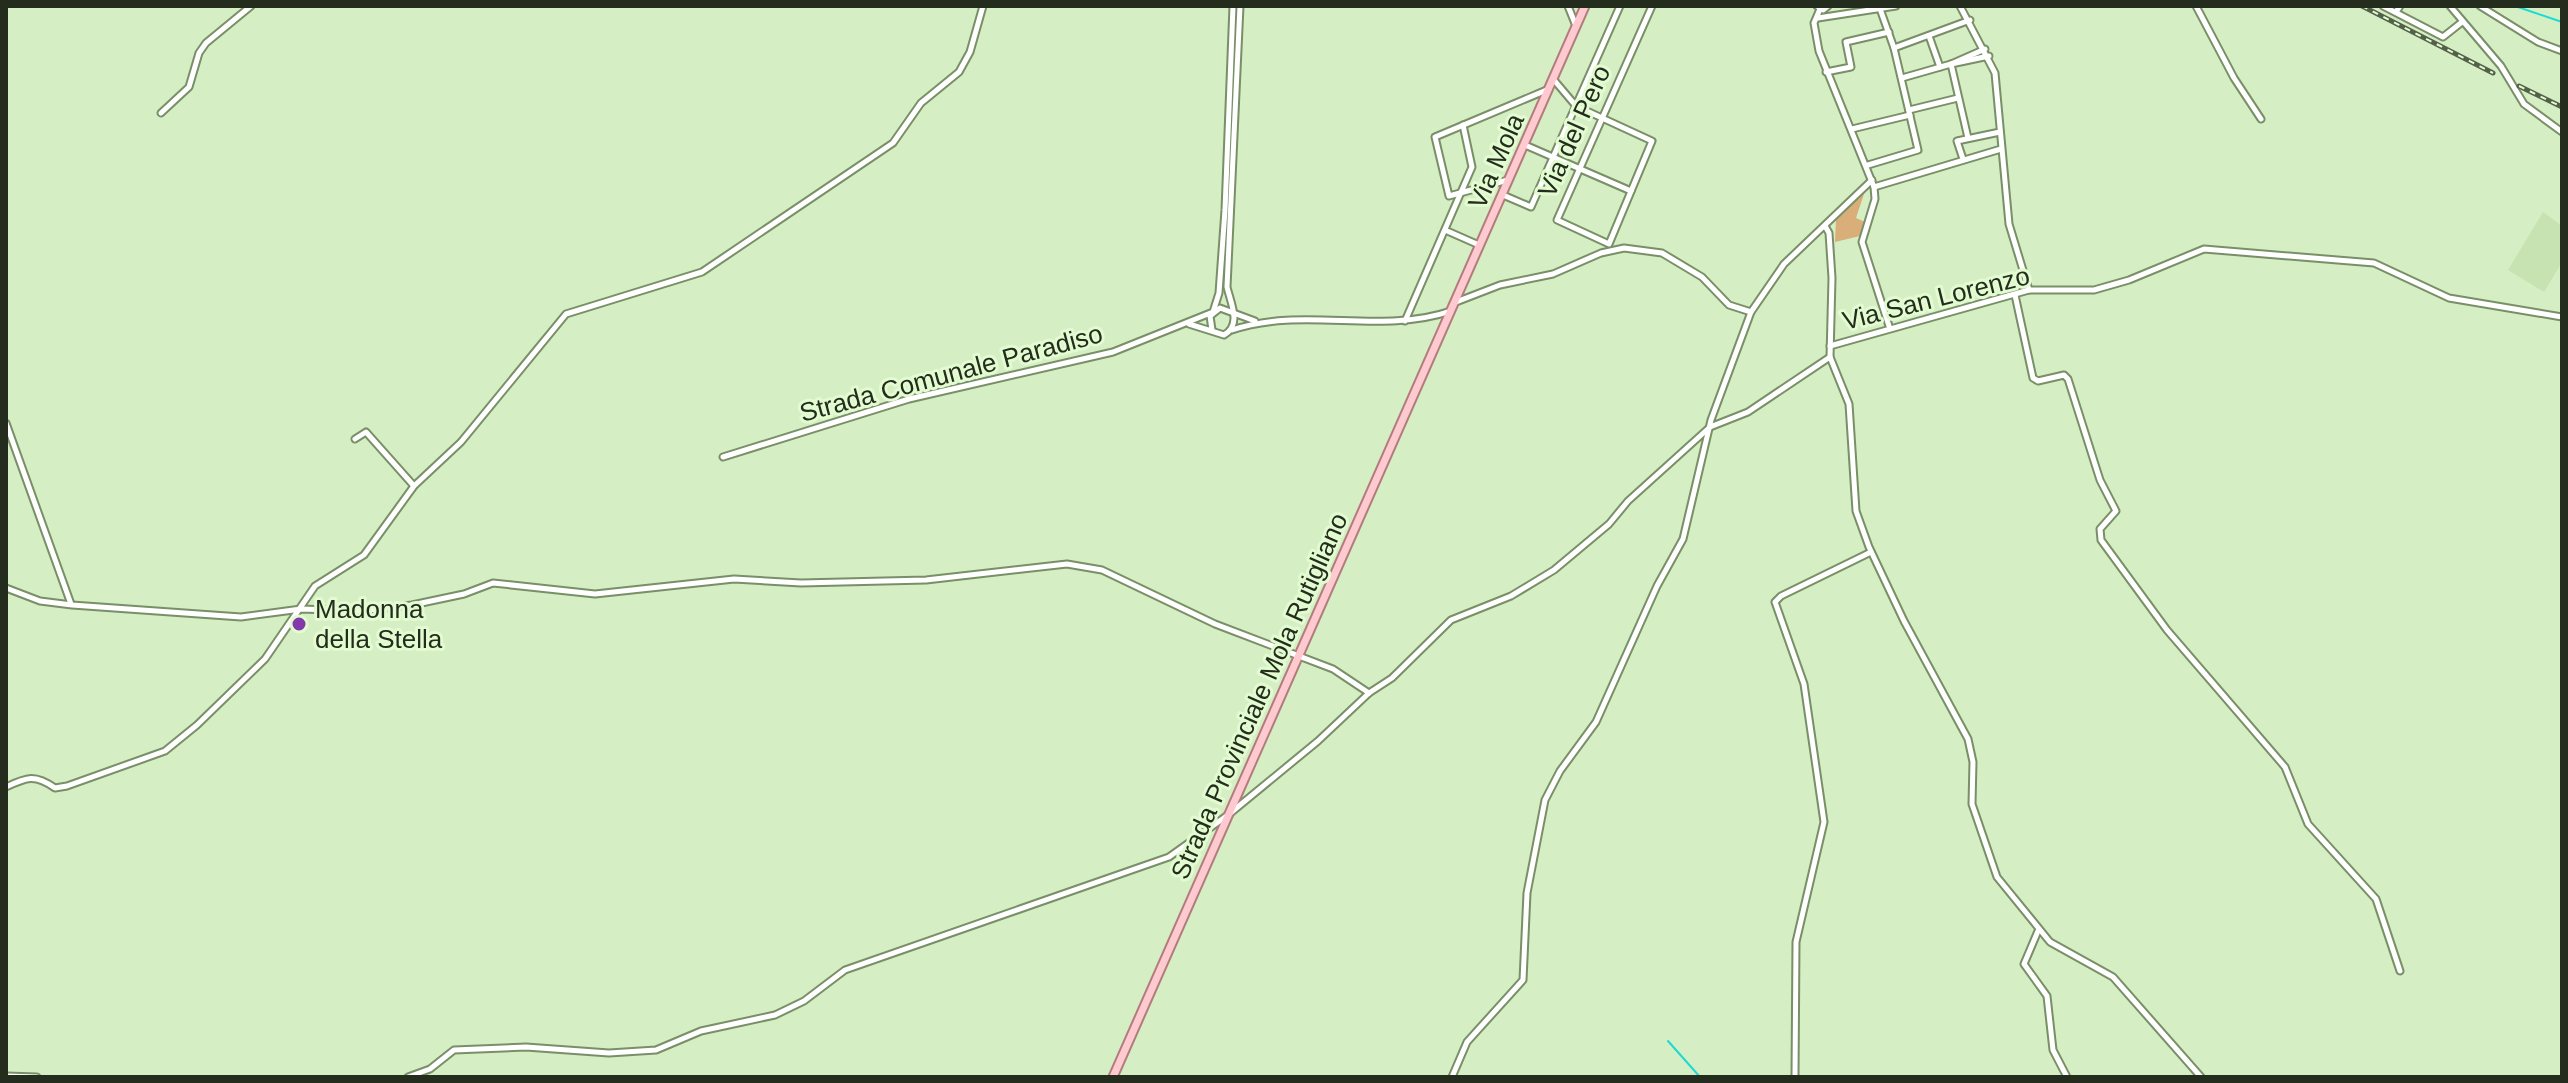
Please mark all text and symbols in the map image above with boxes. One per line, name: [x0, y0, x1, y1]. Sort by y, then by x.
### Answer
street label: Via del Pero: [1532, 60, 1616, 202]
street label: Via Mola: [1462, 108, 1530, 213]
street label: Via San Lorenzo: [1839, 260, 2033, 336]
street label: Strada Comunale Paradiso: [796, 318, 1106, 428]
street label: Strada Provinciale Mola Rutigliano: [1164, 508, 1354, 884]
place label: Madonna della Stella: [315, 594, 443, 654]
marker: Madonna della Stella: [290, 615, 308, 633]

